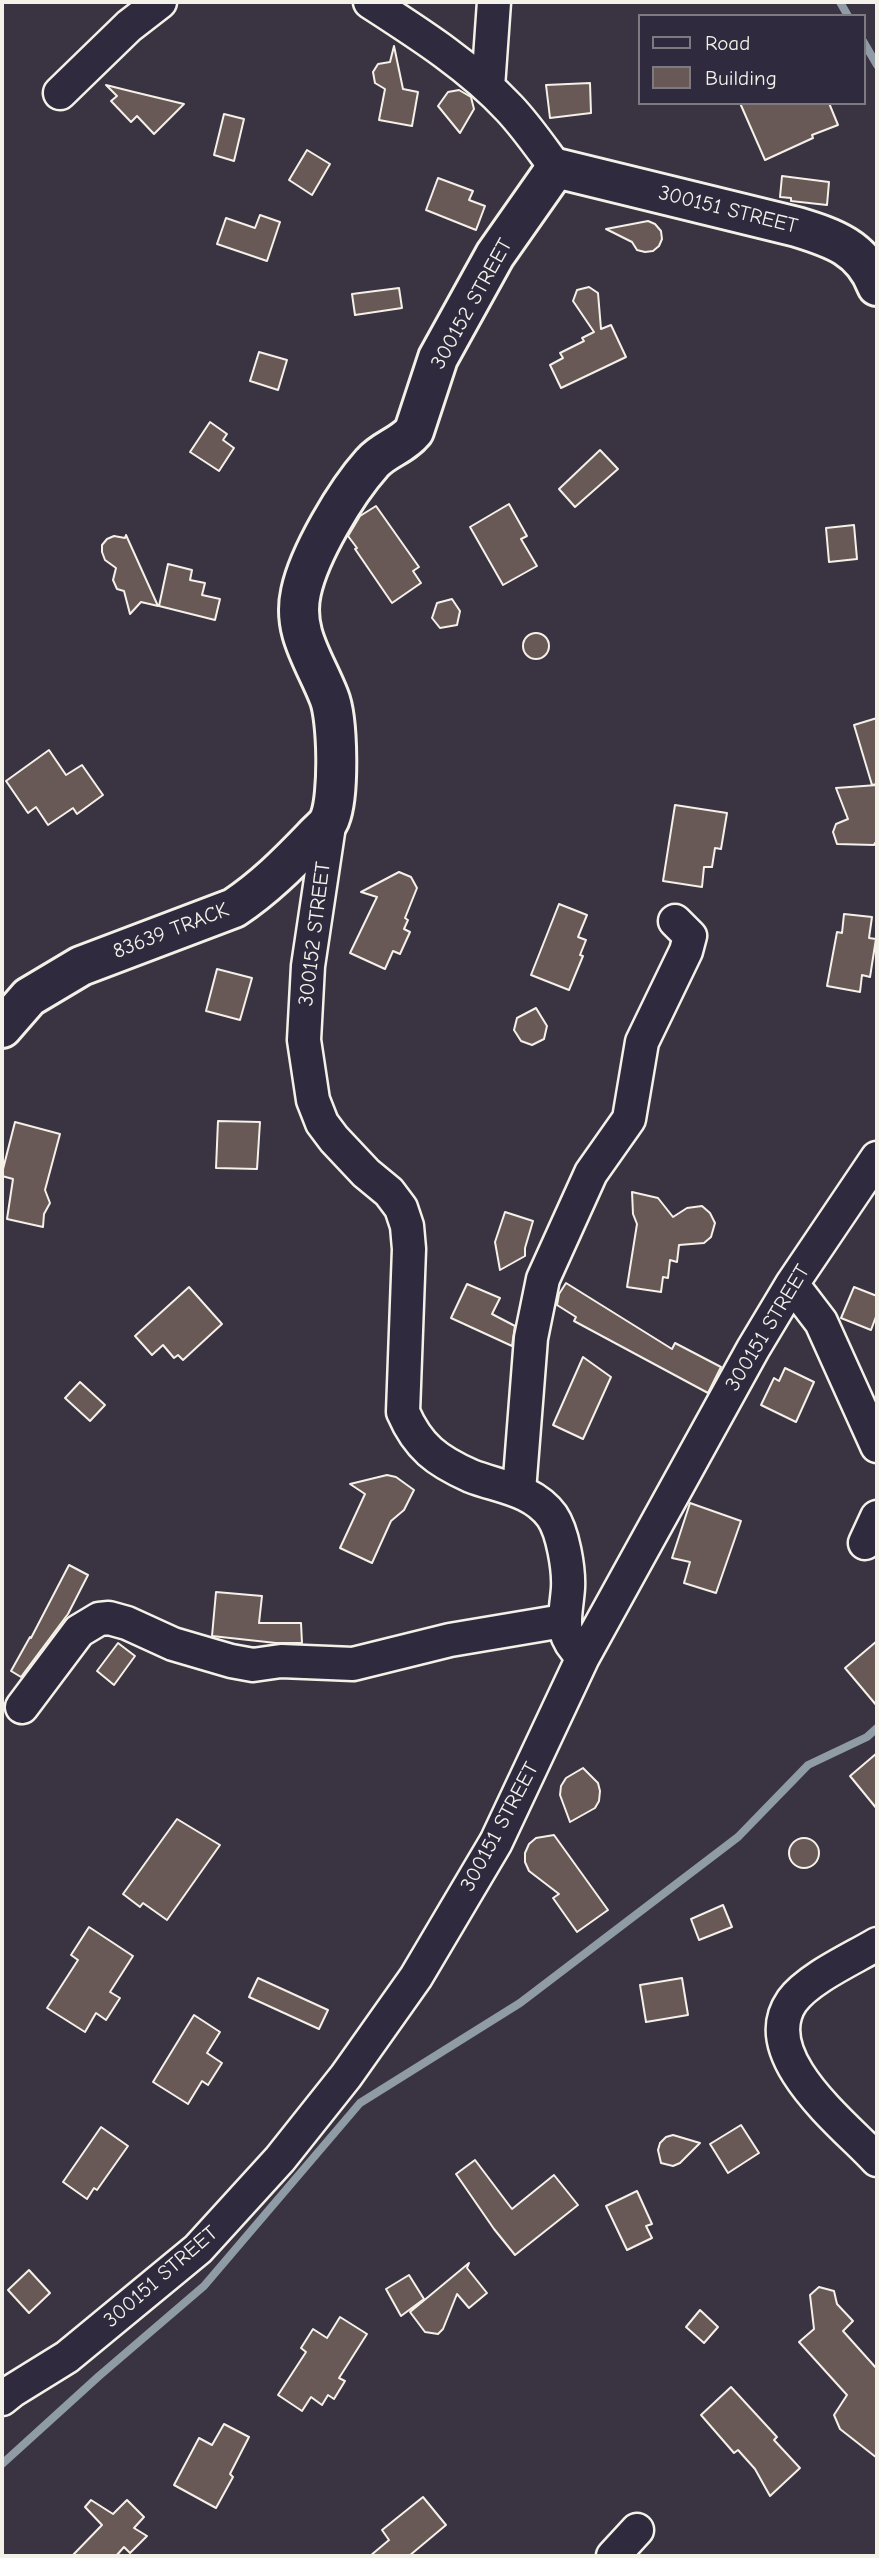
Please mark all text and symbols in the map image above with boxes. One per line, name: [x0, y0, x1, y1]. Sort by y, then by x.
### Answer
legend: [638, 14, 865, 105]
text: Road: [705, 31, 750, 55]
text: Building: [705, 66, 777, 90]
street label: 300151 STREET: [656, 181, 800, 239]
street label: 300152 STREET: [426, 234, 518, 374]
street label: 300152 STREET: [294, 860, 336, 1008]
street label: 83639 TRACK: [110, 897, 232, 965]
street label: 300151 STREET: [720, 1260, 816, 1396]
street label: 300151 STREET: [455, 1758, 545, 1896]
street label: 300151 STREET: [99, 2221, 223, 2333]

